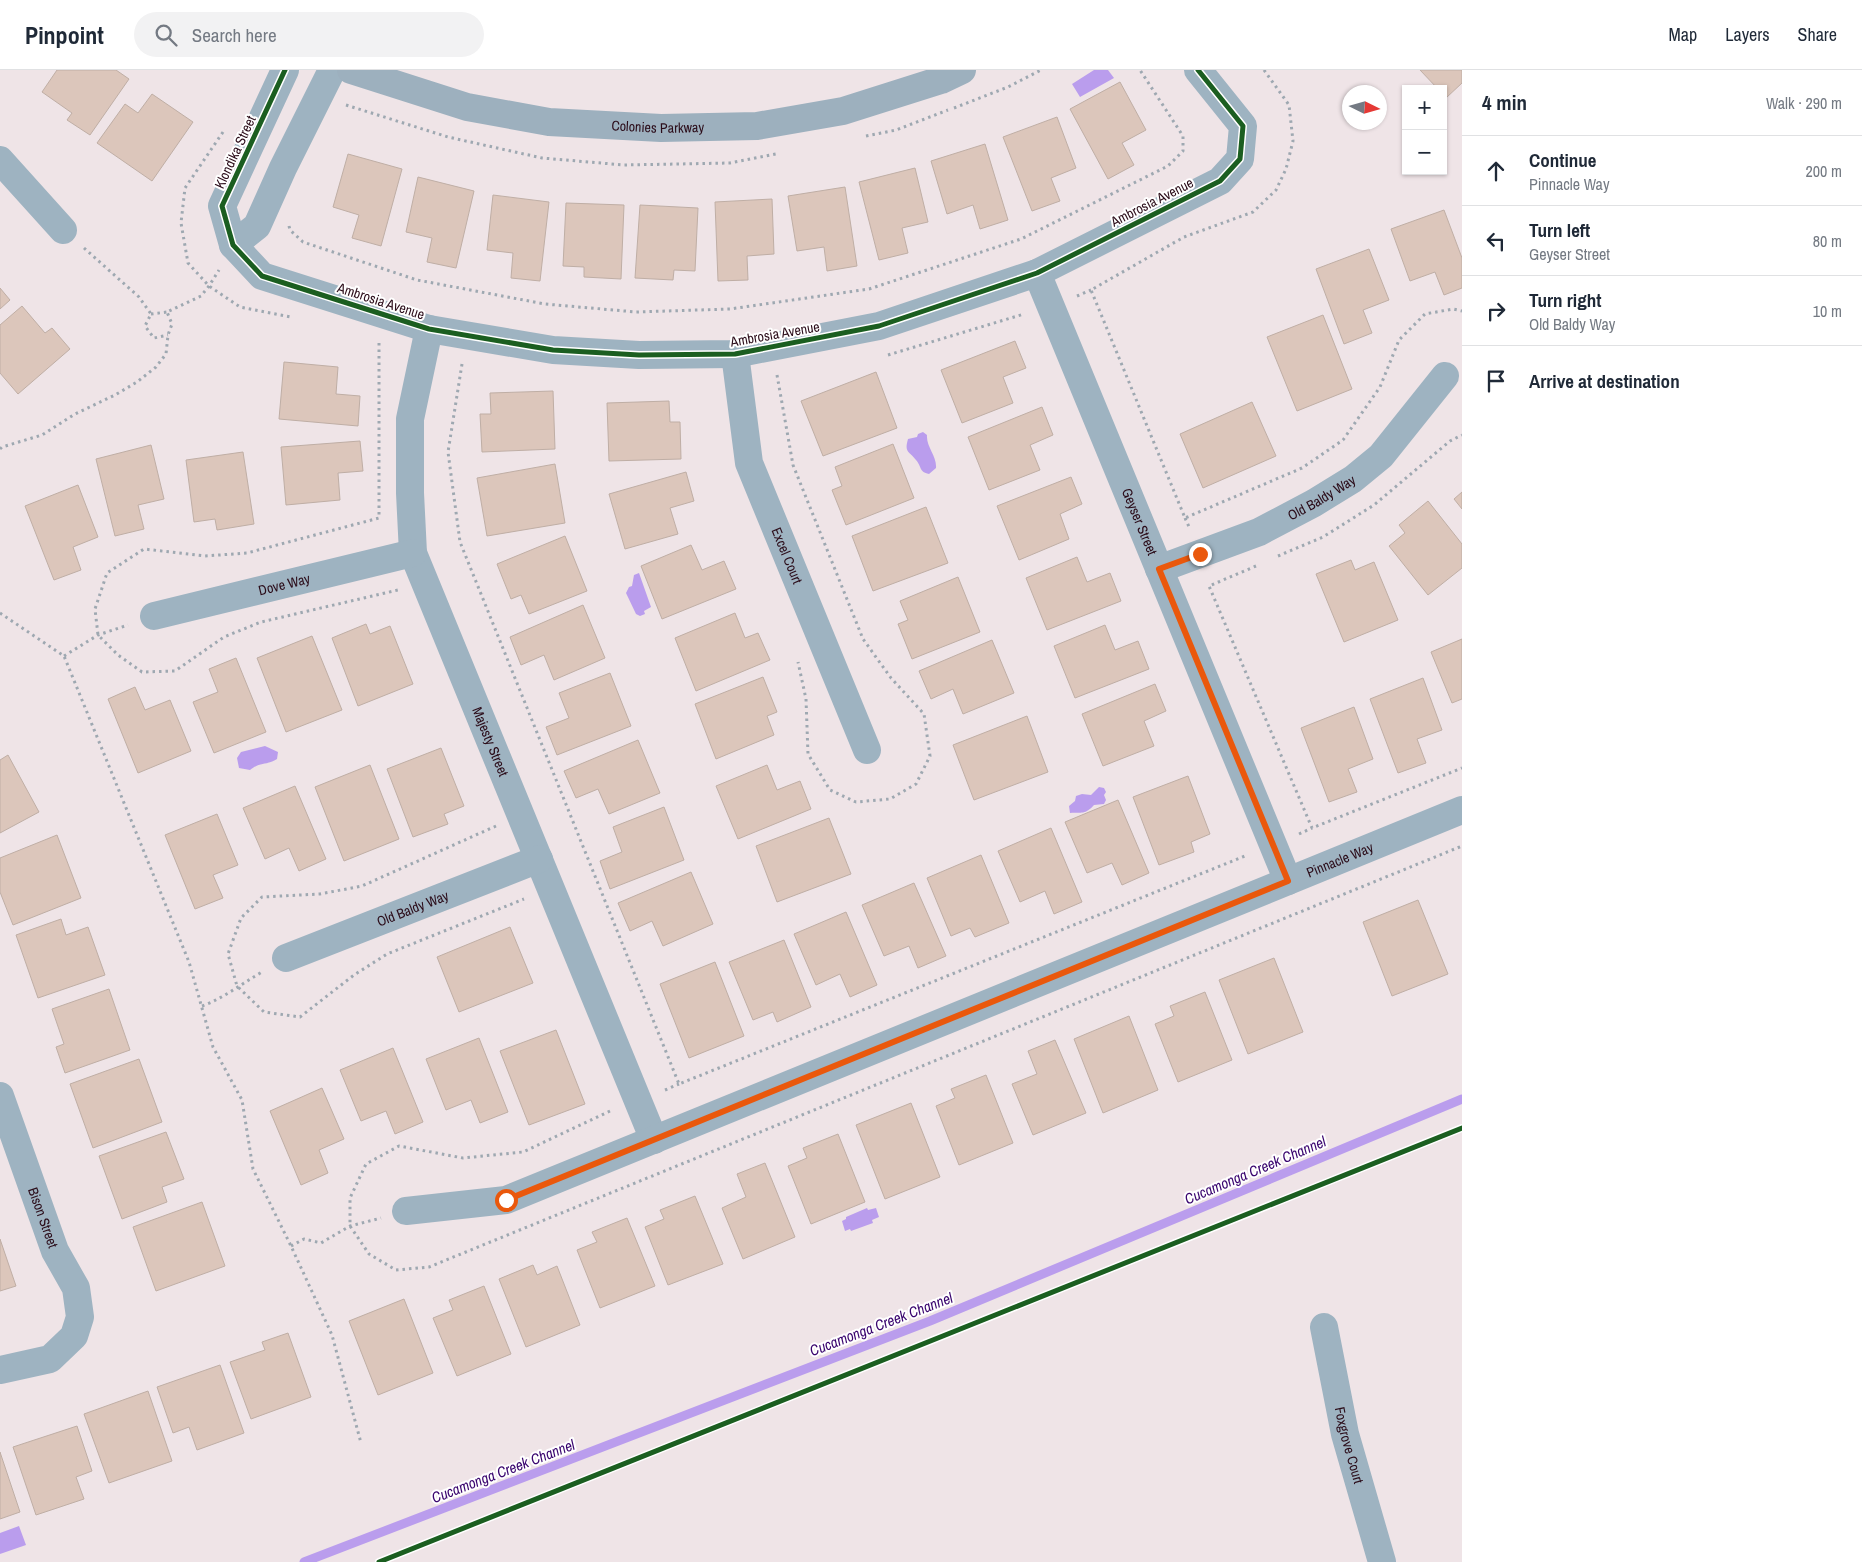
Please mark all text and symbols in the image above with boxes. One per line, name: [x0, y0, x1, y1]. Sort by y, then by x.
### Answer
search box: [134, 12, 484, 57]
text: Pinpoint: [25, 19, 104, 51]
icon: search: [152, 21, 180, 49]
text: Search here: [192, 22, 277, 48]
text: Map: [1669, 22, 1697, 47]
text: Layers: [1725, 22, 1770, 47]
text: Share: [1798, 22, 1837, 47]
north arrow: [1342, 85, 1387, 130]
map controls: [1402, 85, 1447, 175]
button: +: [1402, 85, 1447, 130]
text: 4 min: [1482, 88, 1527, 117]
text: Walk · 290 m: [1766, 92, 1842, 114]
street label: Klondika Street: [210, 113, 260, 191]
street label: Colonies Parkway: [611, 116, 704, 137]
button: −: [1402, 130, 1447, 175]
text: Continue: [1529, 147, 1597, 173]
icon: ahead: [1482, 157, 1510, 185]
text: 200 m: [1806, 160, 1842, 182]
street label: Ambrosia Avenue: [1107, 173, 1196, 231]
text: Pinnacle Way: [1529, 173, 1609, 195]
text: Turn left: [1529, 217, 1590, 243]
icon: left: [1482, 227, 1510, 255]
text: 80 m: [1813, 230, 1842, 252]
text: Geyser Street: [1529, 243, 1610, 265]
street label: Ambrosia Avenue: [334, 278, 427, 324]
text: Turn right: [1529, 287, 1601, 313]
icon: right: [1482, 297, 1510, 325]
text: 10 m: [1813, 300, 1842, 322]
text: Old Baldy Way: [1529, 313, 1615, 335]
street label: Ambrosia Avenue: [728, 317, 821, 351]
icon: arrive: [1482, 367, 1510, 395]
text: Arrive at destination: [1529, 368, 1680, 394]
street label: Old Baldy Way: [1284, 471, 1359, 524]
street label: Geyser Street: [1118, 485, 1162, 558]
street label: Excel Court: [767, 525, 807, 586]
route end: [1189, 543, 1212, 566]
street label: Dove Way: [257, 569, 312, 599]
street label: Majesty Street: [468, 704, 513, 779]
street label: Pinnacle Way: [1304, 838, 1376, 882]
street label: Old Baldy Way: [374, 886, 451, 931]
water label: Cucamonga Creek Channel: [1181, 1131, 1329, 1209]
street label: Bison Street: [24, 1185, 62, 1250]
route start: [495, 1189, 518, 1212]
water label: Cucamonga Creek Channel: [806, 1287, 956, 1361]
street label: Foxgrove Court: [1331, 1405, 1368, 1486]
water label: Cucamonga Creek Channel: [428, 1434, 578, 1508]

